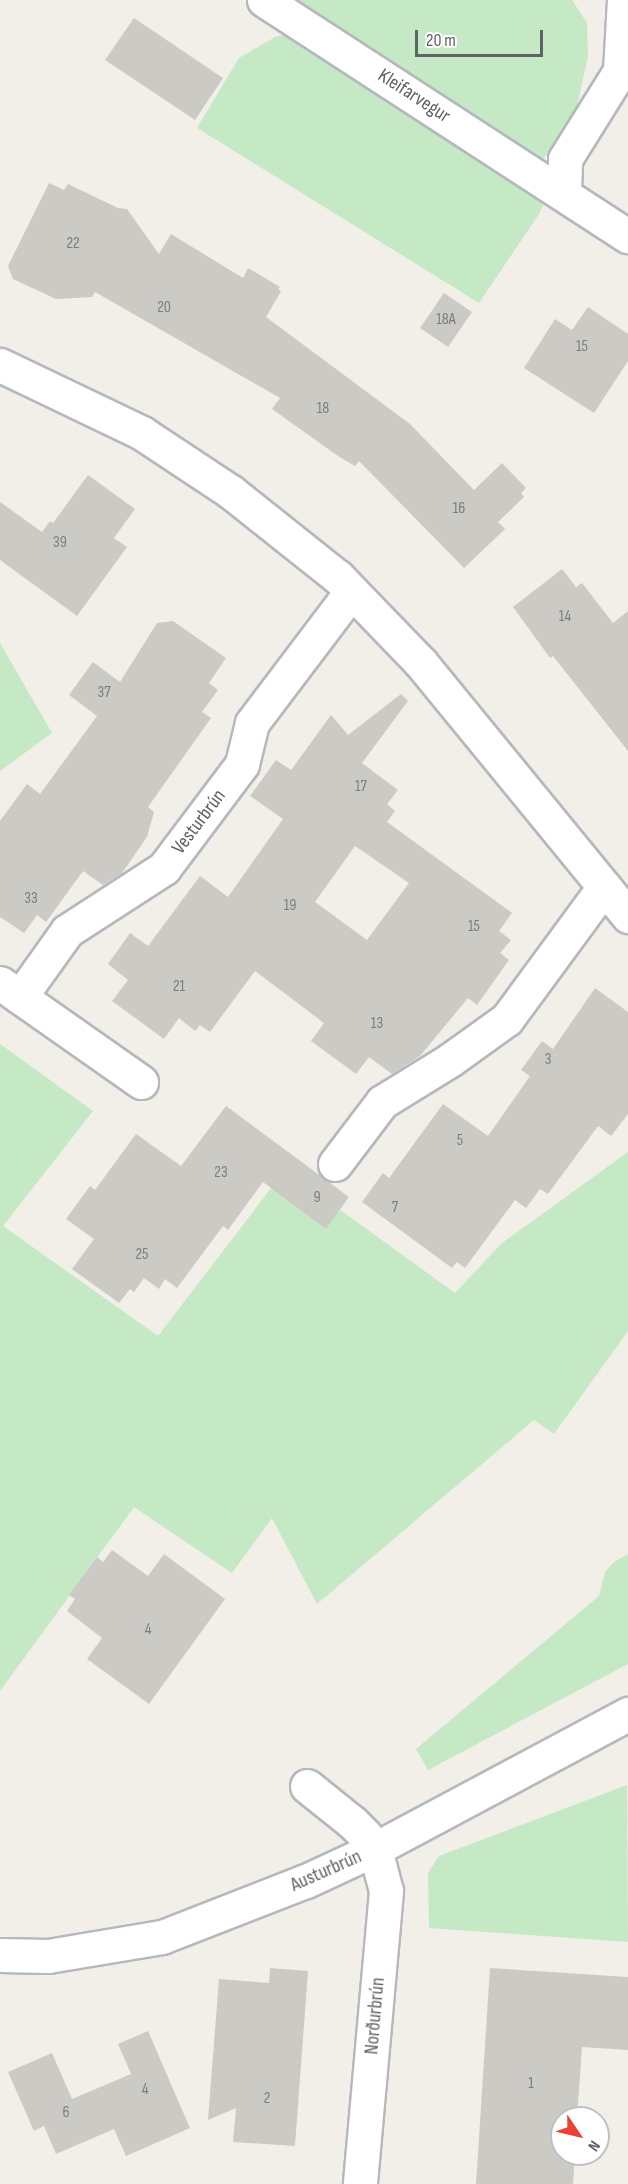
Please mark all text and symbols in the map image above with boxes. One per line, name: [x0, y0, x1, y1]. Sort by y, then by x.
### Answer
scale bar: [418, 18, 546, 56]
text: 20 m: [426, 30, 456, 51]
street label: Kleifarvegur: [373, 64, 455, 128]
house number: 22: [66, 234, 80, 254]
house number: 20: [157, 298, 171, 318]
house number: 18A: [436, 310, 456, 330]
house number: 15: [576, 337, 588, 357]
house number: 18: [317, 399, 329, 419]
house number: 16: [453, 499, 465, 519]
house number: 39: [53, 533, 67, 553]
house number: 14: [559, 607, 571, 627]
house number: 37: [97, 683, 111, 703]
house number: 17: [355, 777, 367, 797]
street label: Vesturbrún: [167, 785, 231, 859]
house number: 33: [24, 889, 38, 909]
house number: 19: [284, 896, 296, 916]
house number: 15: [468, 917, 480, 937]
house number: 21: [173, 977, 185, 997]
house number: 13: [371, 1014, 383, 1034]
house number: 3: [545, 1050, 551, 1070]
house number: 5: [457, 1131, 463, 1151]
house number: 23: [214, 1163, 228, 1183]
house number: 9: [313, 1188, 321, 1208]
house number: 7: [392, 1198, 398, 1218]
house number: 25: [135, 1245, 149, 1265]
house number: 4: [145, 1620, 151, 1640]
street label: Austurbrún: [287, 1845, 365, 1897]
street label: Norðurbrún: [360, 1976, 390, 2056]
house number: 1: [528, 2074, 534, 2094]
house number: 4: [142, 2080, 148, 2100]
house number: 2: [264, 2089, 270, 2109]
house number: 6: [62, 2103, 70, 2123]
north arrow: [550, 2106, 610, 2166]
text: N: [583, 2137, 604, 2154]

